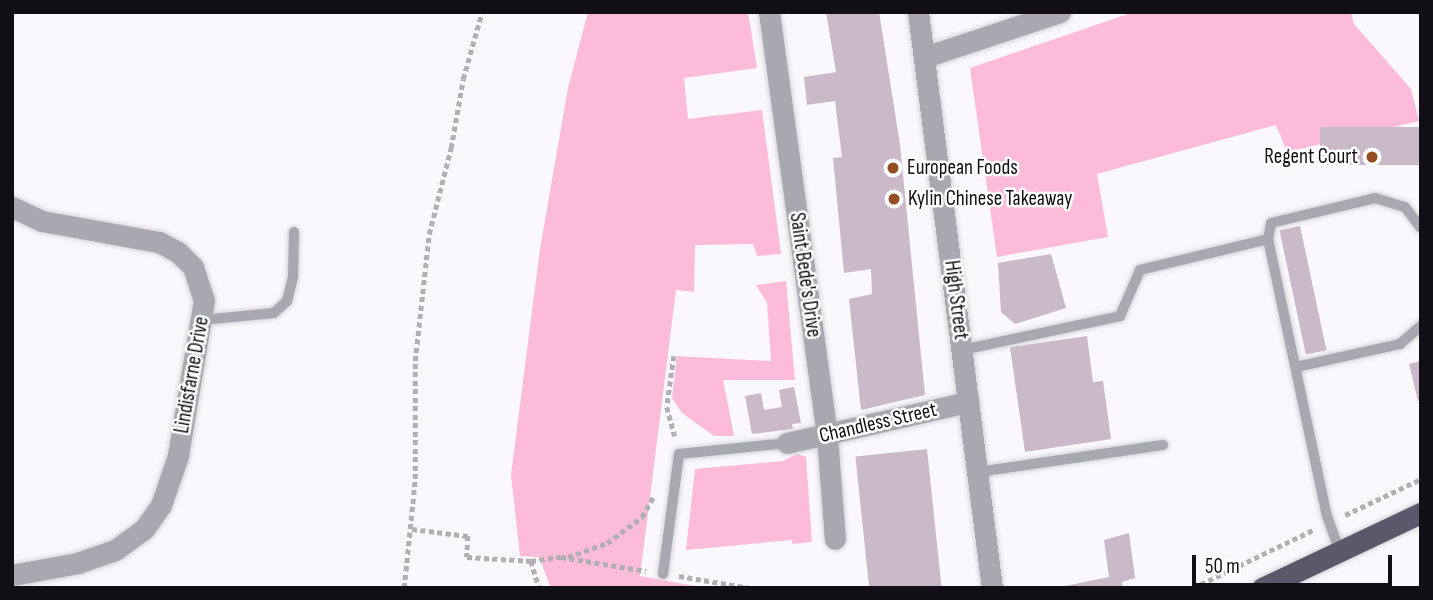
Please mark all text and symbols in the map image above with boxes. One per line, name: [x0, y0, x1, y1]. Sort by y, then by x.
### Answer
place label: Regent Court: [1264, 144, 1358, 170]
marker: Regent Court: [1364, 149, 1380, 165]
place label: European Foods: [907, 155, 1018, 181]
marker: European Foods: [885, 160, 901, 176]
place label: Kylin Chinese Takeaway: [908, 186, 1072, 212]
marker: Kylin Chinese Takeaway: [886, 191, 902, 207]
street label: Saint Bede's Drive: [784, 211, 826, 339]
street label: High Street: [939, 259, 973, 341]
street label: Lindisfarne Drive: [169, 315, 215, 435]
street label: Chandless Street: [817, 397, 939, 449]
scale bar: [1195, 540, 1394, 584]
text: 50 m: [1205, 554, 1240, 579]

